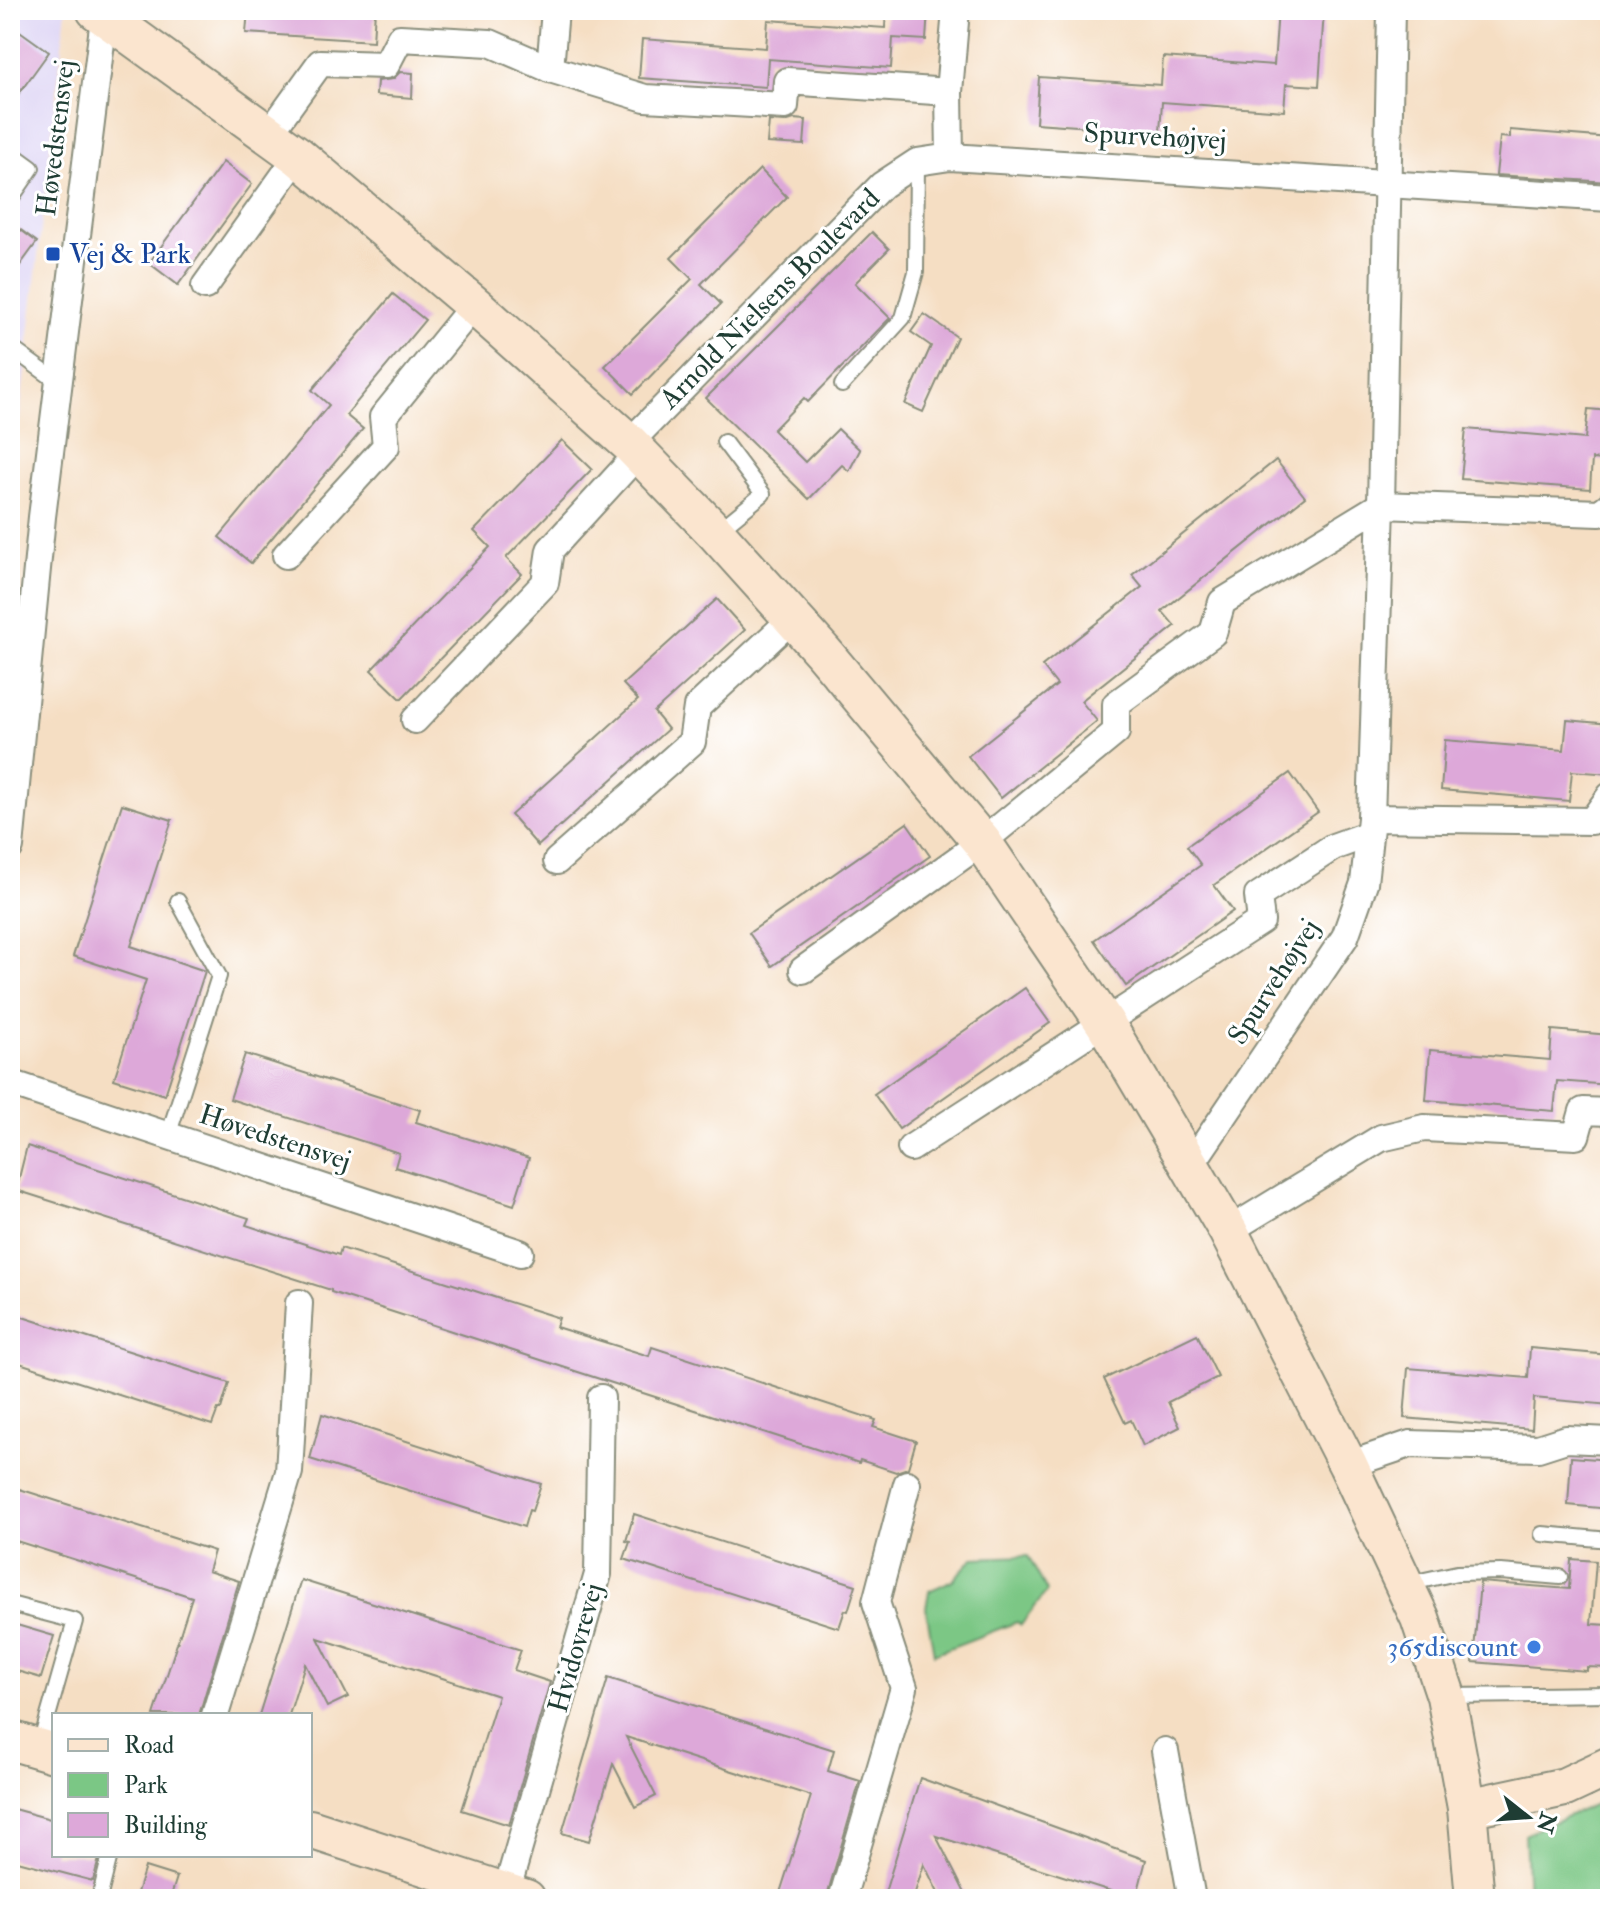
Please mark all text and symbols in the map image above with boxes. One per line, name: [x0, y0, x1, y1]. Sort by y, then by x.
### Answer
street label: Høvedstensvej: [29, 58, 83, 218]
street label: Spurvehøjvej: [1083, 116, 1227, 158]
street label: Arnold Nielsens Boulevard: [652, 181, 888, 417]
place label: Vej & Park: [69, 237, 191, 272]
marker: Vej & Park: [44, 245, 62, 263]
street label: Spurvehøjvej: [1220, 912, 1328, 1052]
street label: Høvedstensvej: [195, 1097, 355, 1179]
street label: Hvidovrevej: [541, 1579, 611, 1717]
place label: 365discount: [1387, 1630, 1518, 1665]
marker: 365discount: [1525, 1638, 1543, 1656]
legend: [52, 1713, 312, 1857]
text: Road: [124, 1730, 174, 1761]
text: Park: [124, 1770, 168, 1801]
north arrow: [1488, 1777, 1568, 1857]
text: N: [1530, 1808, 1563, 1836]
text: Building: [124, 1810, 208, 1841]

